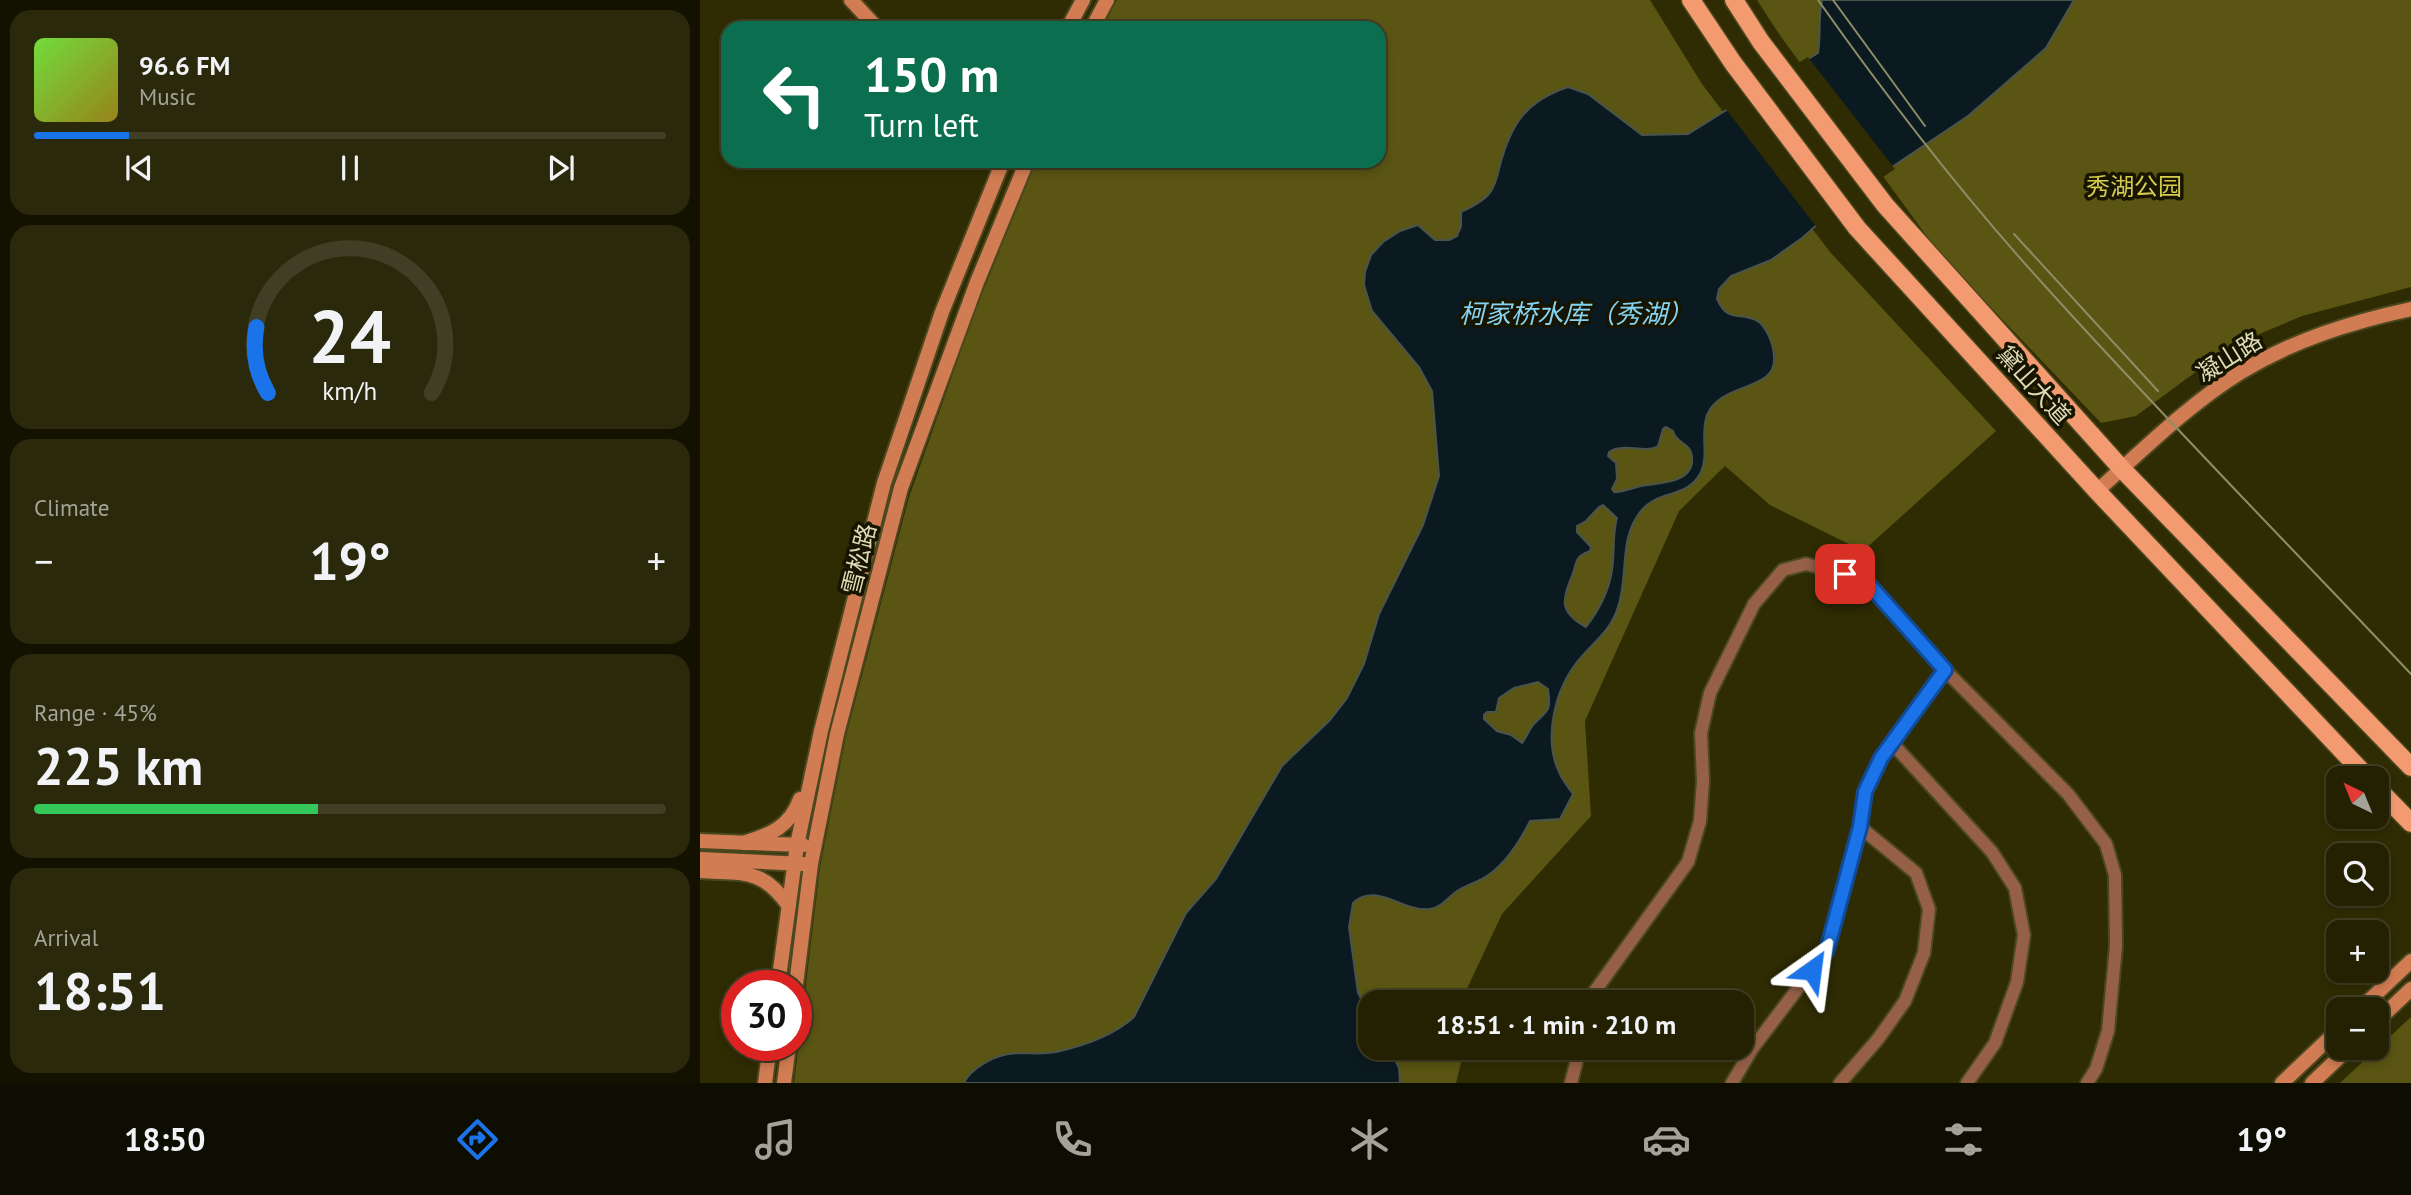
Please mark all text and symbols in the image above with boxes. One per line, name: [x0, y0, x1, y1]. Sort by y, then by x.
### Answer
text: 150 m: [864, 42, 999, 106]
text: 96.6 FM: [139, 49, 230, 82]
icon: left: [749, 49, 840, 140]
text: Music: [139, 82, 196, 111]
text: Turn left: [864, 104, 979, 146]
icon: previous: [120, 149, 158, 187]
icon: pause: [331, 149, 369, 187]
icon: next: [542, 149, 580, 187]
park label: 秀湖公园: [2086, 171, 2182, 202]
text: 24: [309, 289, 391, 383]
water label: 柯家桥水库（秀湖）: [1459, 297, 1693, 330]
street label: 凝山路: [2190, 325, 2268, 389]
street label: 黛山大道: [1990, 339, 2078, 431]
text: km/h: [323, 375, 377, 407]
text: Climate: [34, 493, 109, 522]
street label: 雪松路: [835, 520, 883, 598]
text: 19°: [309, 527, 391, 594]
text: −: [34, 536, 53, 585]
text: +: [647, 536, 666, 585]
pin: [1815, 544, 1875, 604]
icon: arrive: [1826, 555, 1864, 593]
text: Range · 45%: [34, 698, 157, 727]
text: 225 km: [34, 732, 203, 799]
north arrow: [2326, 766, 2389, 830]
map controls: [2326, 766, 2389, 1060]
button: search: [2326, 843, 2389, 906]
button: +: [2326, 920, 2389, 983]
text: Arrival: [34, 923, 98, 952]
position arrow: [1775, 933, 1849, 1007]
text: 18:51: [34, 957, 166, 1024]
speed limit sign: 30: [721, 970, 812, 1061]
button: −: [2326, 997, 2389, 1060]
text: 18:51 · 1 min · 210 m: [1436, 1008, 1676, 1041]
icon: directions: [453, 1115, 502, 1164]
icon: music: [751, 1115, 800, 1164]
icon: phone: [1048, 1115, 1097, 1164]
icon: climate: [1345, 1115, 1394, 1164]
icon: car: [1642, 1115, 1691, 1164]
icon: filters: [1939, 1115, 1988, 1164]
text: 18:50: [124, 1118, 205, 1160]
text: 19°: [2237, 1118, 2287, 1160]

